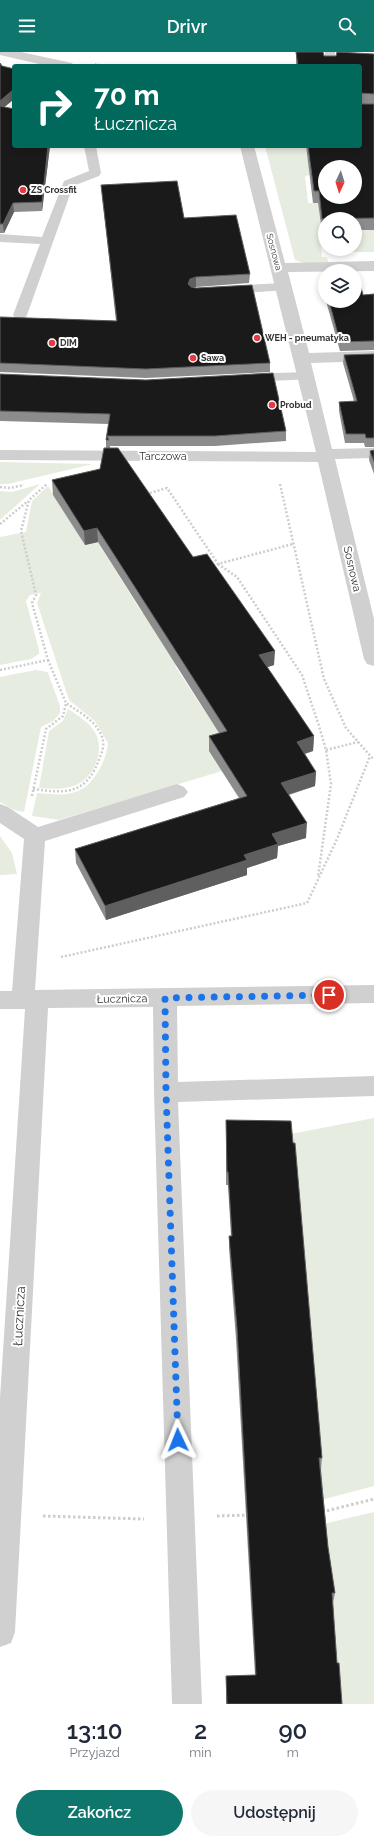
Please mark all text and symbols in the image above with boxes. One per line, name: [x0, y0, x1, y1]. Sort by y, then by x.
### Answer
icon: menu: [16, 15, 38, 37]
icon: search: [336, 15, 358, 37]
text: Drivr: [167, 16, 207, 37]
text: 70 m: [94, 79, 160, 112]
icon: right: [28, 80, 80, 132]
text: Łucznicza: [94, 113, 177, 134]
north arrow: [318, 160, 362, 204]
map controls: [318, 160, 362, 308]
marker: ZS Crossfit: [18, 185, 28, 195]
place label: ZS Crossfit: [31, 185, 77, 195]
button: search: [318, 212, 362, 256]
street label: Sosnowa: [264, 232, 284, 272]
button: layers: [318, 264, 362, 308]
marker: WEH - pneumatyka: [252, 333, 262, 343]
place label: WEH - pneumatyka: [265, 333, 349, 343]
marker: DIM: [47, 338, 57, 348]
place label: DIM: [60, 338, 77, 348]
marker: Sawa: [188, 353, 198, 363]
place label: Sawa: [201, 353, 224, 363]
marker: Probud: [267, 400, 277, 410]
place label: Probud: [280, 400, 312, 410]
street label: Tarczowa: [139, 450, 187, 463]
street label: Sosnowa: [340, 545, 364, 593]
pin: [312, 978, 346, 1012]
icon: arrive: [318, 984, 340, 1006]
street label: Łucznicza: [97, 992, 147, 1006]
street label: Łucznicza: [10, 1286, 28, 1346]
position arrow: [157, 1419, 199, 1461]
text: 13:10: [67, 1716, 123, 1745]
text: 2: [194, 1716, 207, 1745]
text: 90: [278, 1716, 307, 1745]
text: Przyjazd: [69, 1745, 120, 1760]
text: min: [189, 1745, 212, 1760]
text: m: [287, 1745, 299, 1760]
button: Zakończ: [16, 1790, 183, 1836]
button: Udostępnij: [191, 1790, 358, 1836]

